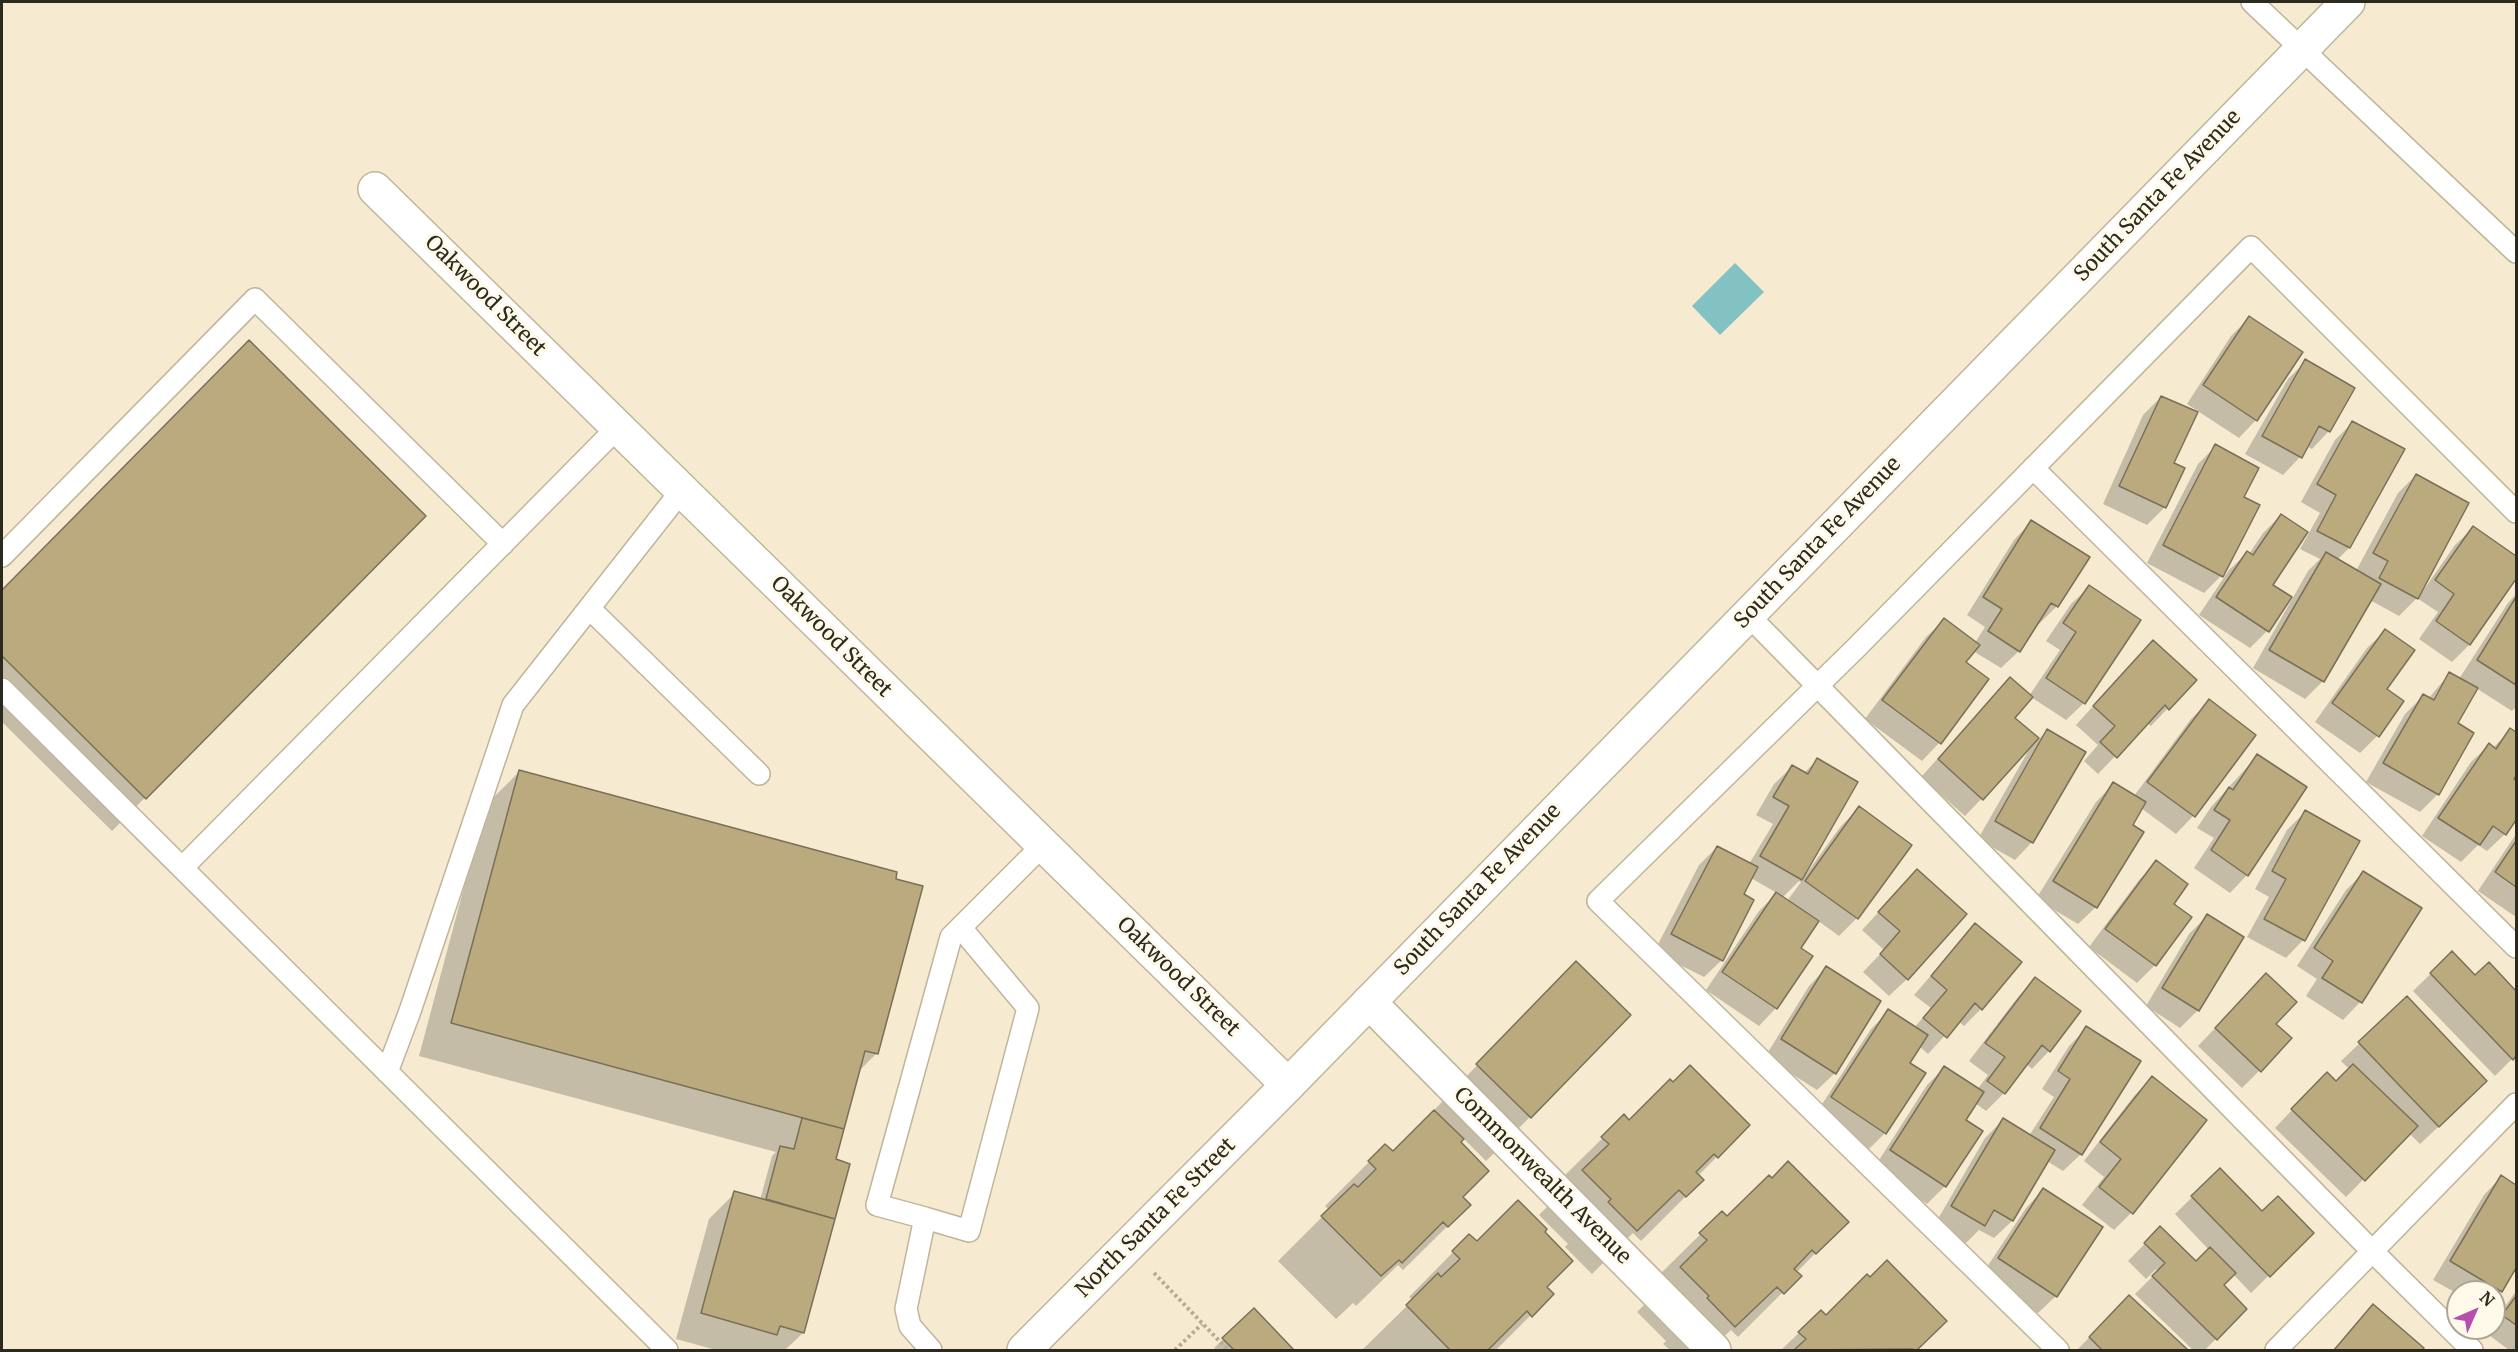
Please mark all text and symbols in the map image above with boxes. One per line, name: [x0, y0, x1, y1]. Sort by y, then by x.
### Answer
street label: South Santa Fe Avenue: [2069, 105, 2247, 287]
street label: Oakwood Street: [419, 230, 551, 362]
street label: South Santa Fe Avenue: [1729, 452, 1907, 634]
street label: Oakwood Street: [765, 571, 897, 703]
street label: South Santa Fe Avenue: [1389, 799, 1567, 981]
street label: Oakwood Street: [1111, 912, 1245, 1042]
street label: Commonwealth Avenue: [1448, 1082, 1636, 1270]
street label: North Santa Fe Street: [1071, 1133, 1241, 1303]
north arrow: [2446, 1280, 2506, 1340]
text: N: [2476, 1287, 2499, 1310]

